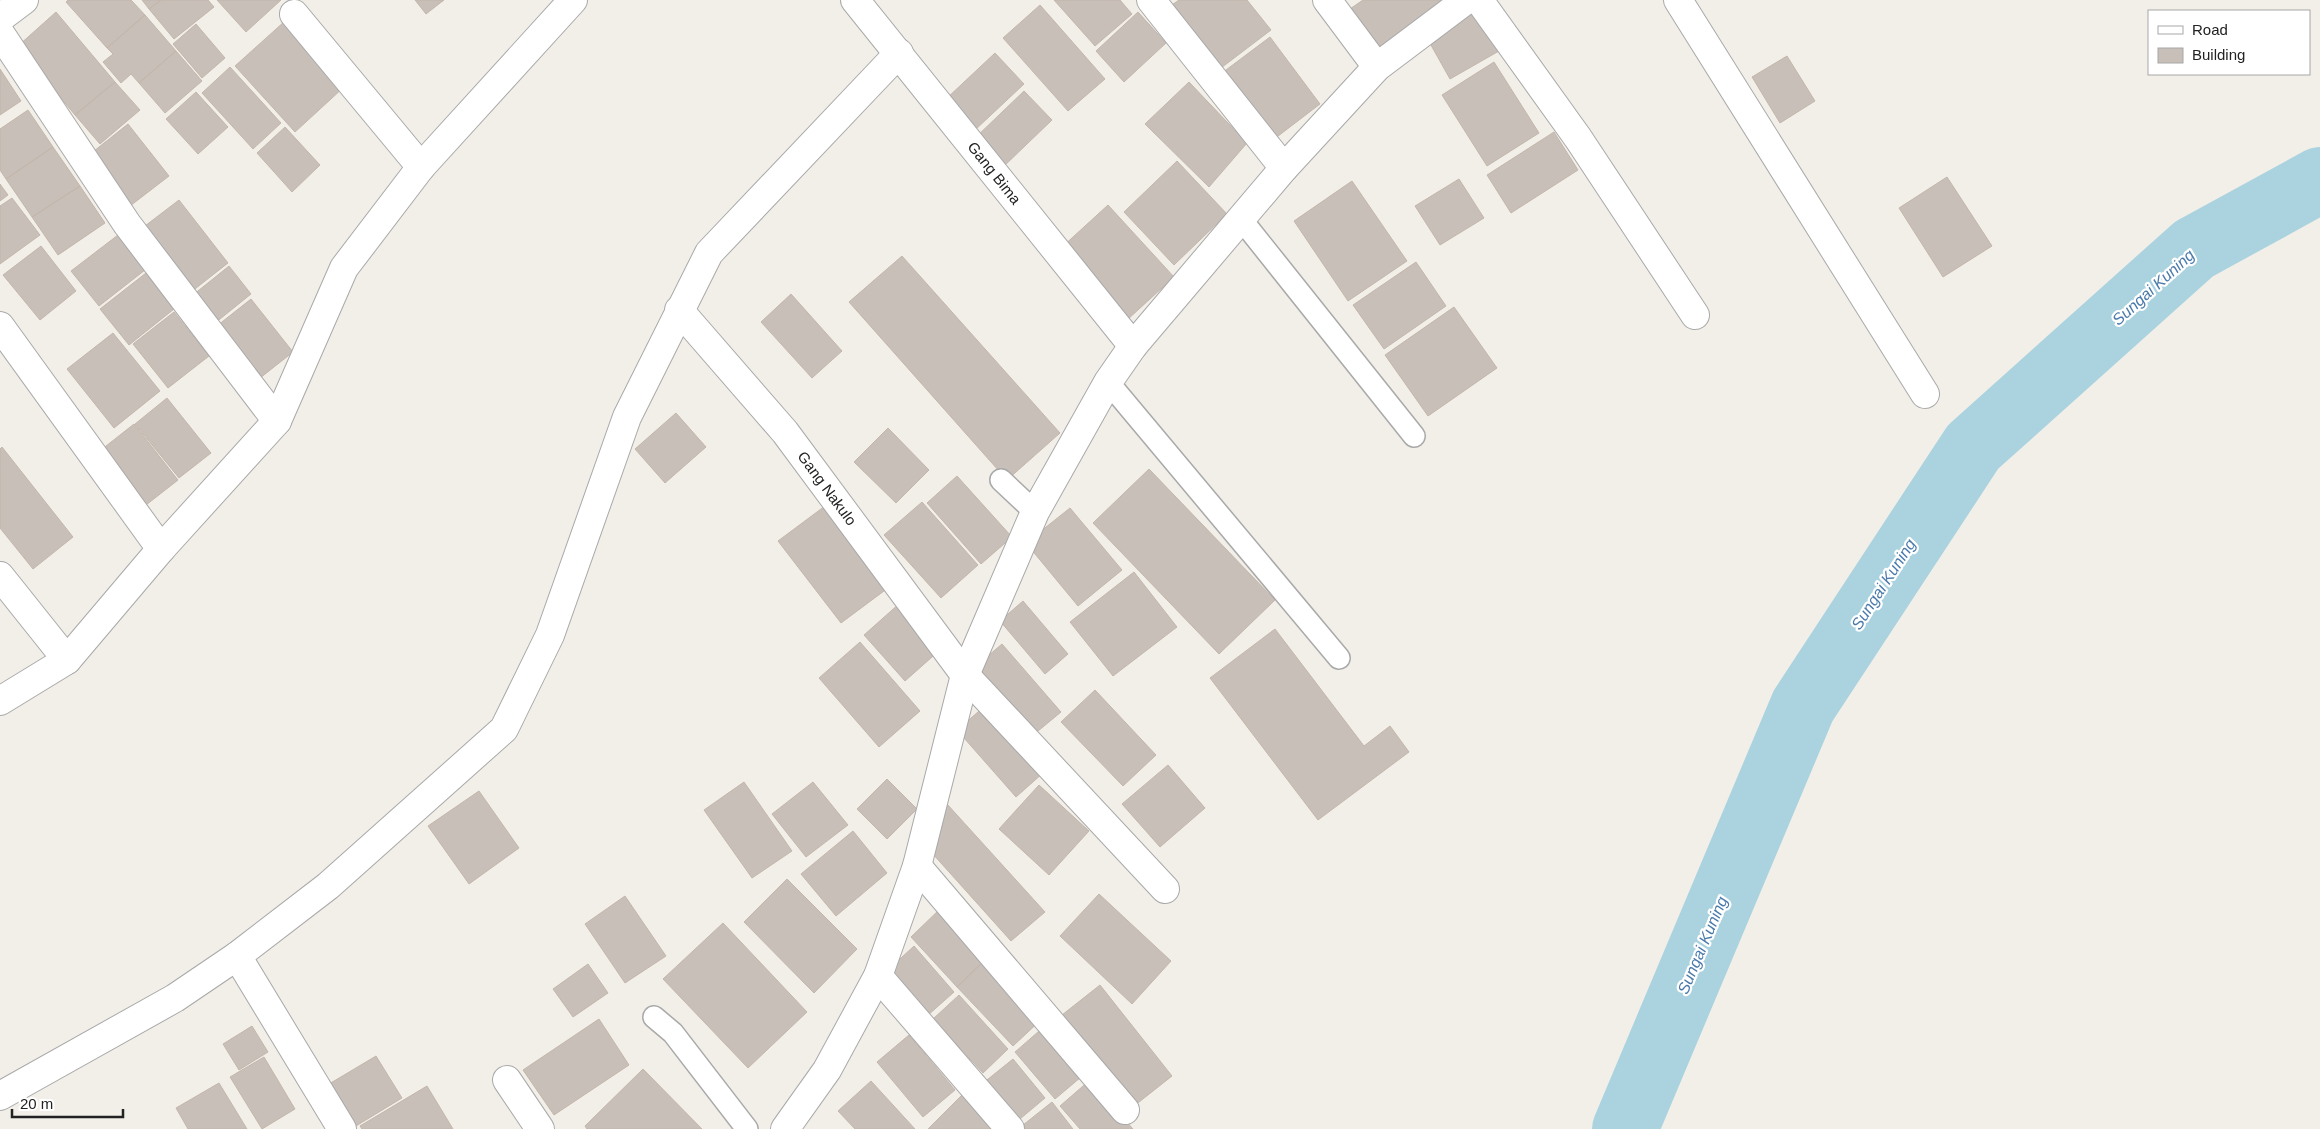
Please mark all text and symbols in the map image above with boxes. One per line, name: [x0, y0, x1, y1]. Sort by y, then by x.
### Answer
legend: [2148, 10, 2310, 75]
text: Road: [2192, 21, 2228, 38]
text: Building: [2192, 46, 2245, 63]
street label: Gang Bima: [964, 138, 1025, 208]
water label: Sungai Kuning: [2109, 246, 2198, 329]
street label: Gang Nakulo: [794, 448, 860, 529]
water label: Sungai Kuning: [1848, 536, 1919, 633]
water label: Sungai Kuning: [1674, 894, 1731, 996]
scale bar: [12, 1086, 124, 1118]
text: 20 m: [20, 1095, 53, 1112]

